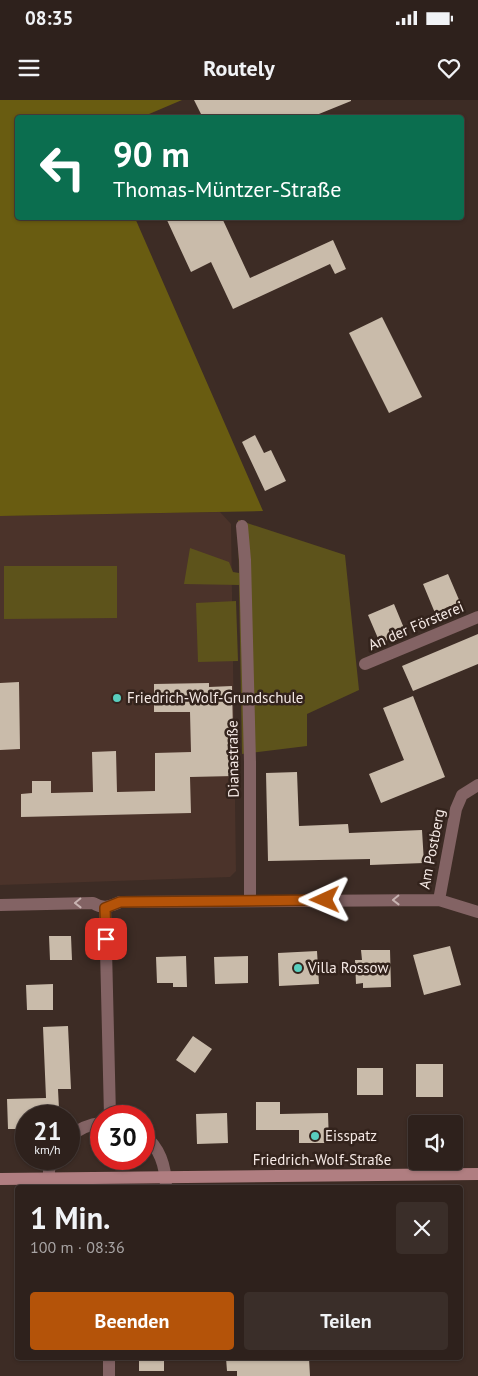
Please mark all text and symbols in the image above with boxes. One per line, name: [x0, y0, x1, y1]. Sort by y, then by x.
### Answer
text: 08:35: [25, 6, 73, 30]
icon: menu: [15, 54, 43, 82]
text: Routely: [203, 54, 275, 82]
icon: heart: [435, 54, 463, 82]
text: 90 m: [113, 131, 190, 177]
icon: left: [30, 135, 95, 200]
text: Thomas-Müntzer-Straße: [113, 175, 342, 203]
street label: An der Försterei: [365, 597, 467, 654]
place label: Friedrich-Wolf-Grundschule: [127, 688, 303, 707]
marker: Friedrich-Wolf-Grundschule: [111, 692, 123, 704]
street label: Dianastraße: [222, 720, 243, 798]
street label: Am Postberg: [414, 807, 449, 891]
position arrow: [298, 873, 350, 925]
one-way arrow: [392, 895, 400, 905]
one-way arrow: [74, 898, 82, 908]
pin: [85, 918, 127, 960]
icon: arrive: [92, 925, 120, 953]
place label: Villa Rossow: [307, 958, 389, 977]
marker: Villa Rossow: [292, 962, 304, 974]
speed limit sign: 30: [90, 1105, 155, 1170]
text: 21: [33, 1115, 62, 1147]
map controls: [408, 1115, 463, 1170]
button: sound: [408, 1115, 463, 1170]
place label: Eisspatz: [325, 1126, 377, 1145]
marker: Eisspatz: [309, 1130, 321, 1142]
text: km/h: [34, 1142, 61, 1157]
street label: Friedrich-Wolf-Straße: [253, 1150, 391, 1169]
text: 1 Min.: [30, 1198, 110, 1237]
button: close: [396, 1202, 448, 1254]
text: 100 m · 08:36: [30, 1237, 125, 1257]
button: Beenden: [30, 1292, 234, 1350]
button: Teilen: [244, 1292, 448, 1350]

